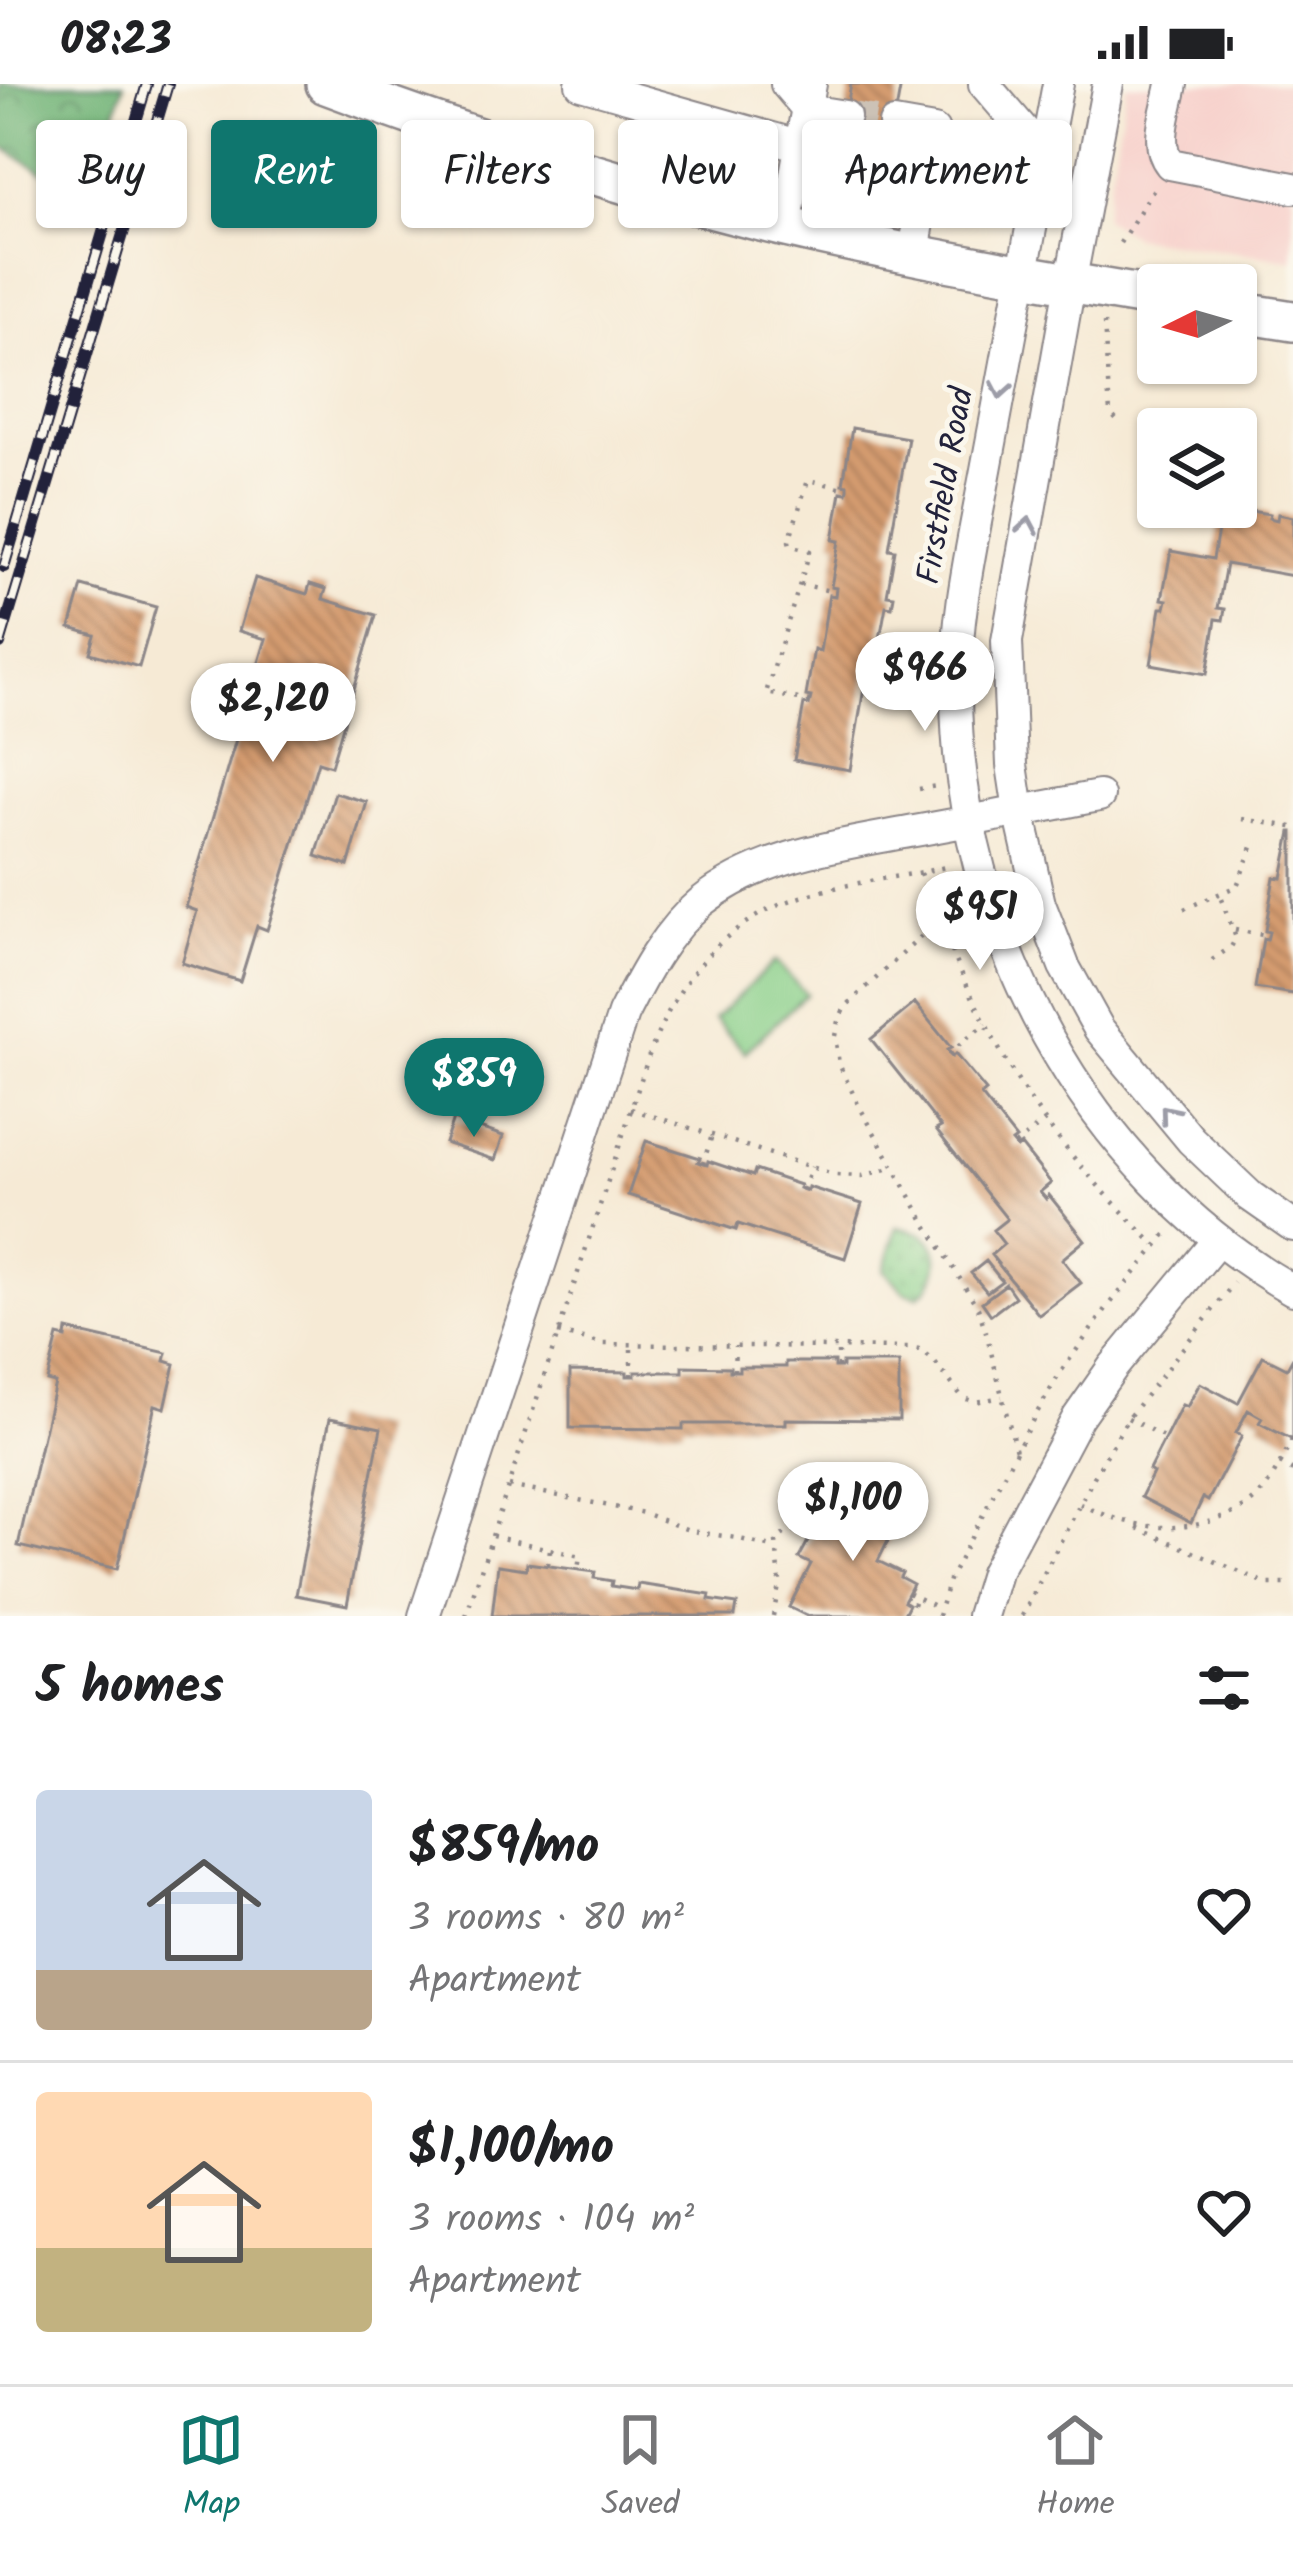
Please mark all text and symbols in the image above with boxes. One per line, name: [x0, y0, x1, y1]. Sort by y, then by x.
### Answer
text: 08:23: [60, 6, 172, 78]
chip: Buy: [36, 120, 187, 228]
chip: Rent: [211, 120, 377, 228]
chip: Filters: [401, 120, 594, 228]
chip: New: [618, 120, 778, 228]
chip: Apartment: [802, 120, 1072, 228]
north arrow: [1137, 264, 1257, 384]
map controls: [1137, 264, 1257, 528]
one-way arrow: [989, 379, 1015, 399]
street label: Firstfield Road: [904, 382, 991, 589]
button: layers: [1137, 408, 1257, 528]
one-way arrow: [1014, 517, 1040, 537]
pin: $966: [854, 632, 996, 734]
text: $966: [882, 640, 968, 702]
pin: $2,120: [175, 663, 371, 765]
text: $2,120: [218, 671, 328, 733]
pin: $951: [909, 871, 1051, 973]
text: $951: [943, 879, 1017, 941]
pin: $859: [403, 1038, 545, 1140]
text: $859: [431, 1046, 517, 1108]
one-way arrow: [1160, 1105, 1182, 1127]
pin: $1,100: [755, 1462, 951, 1564]
text: $1,100: [805, 1470, 901, 1532]
text: 5 homes: [36, 1648, 224, 1729]
icon: filters: [1191, 1655, 1257, 1721]
text: $859/mo: [408, 1808, 599, 1889]
icon: home: [132, 1838, 276, 1982]
icon: heart: [1191, 1877, 1257, 1943]
text: 3 rooms · 80 m²: [408, 1889, 684, 1951]
text: Apartment: [408, 1951, 581, 2013]
text: $1,100/mo: [408, 2109, 614, 2190]
icon: home: [132, 2140, 276, 2284]
icon: heart: [1191, 2179, 1257, 2245]
text: 3 rooms · 104 m²: [408, 2190, 694, 2252]
text: Apartment: [408, 2252, 581, 2314]
tab: Map: [178, 2407, 244, 2532]
tab: Saved: [601, 2407, 680, 2532]
tab: Home: [1036, 2407, 1115, 2532]

